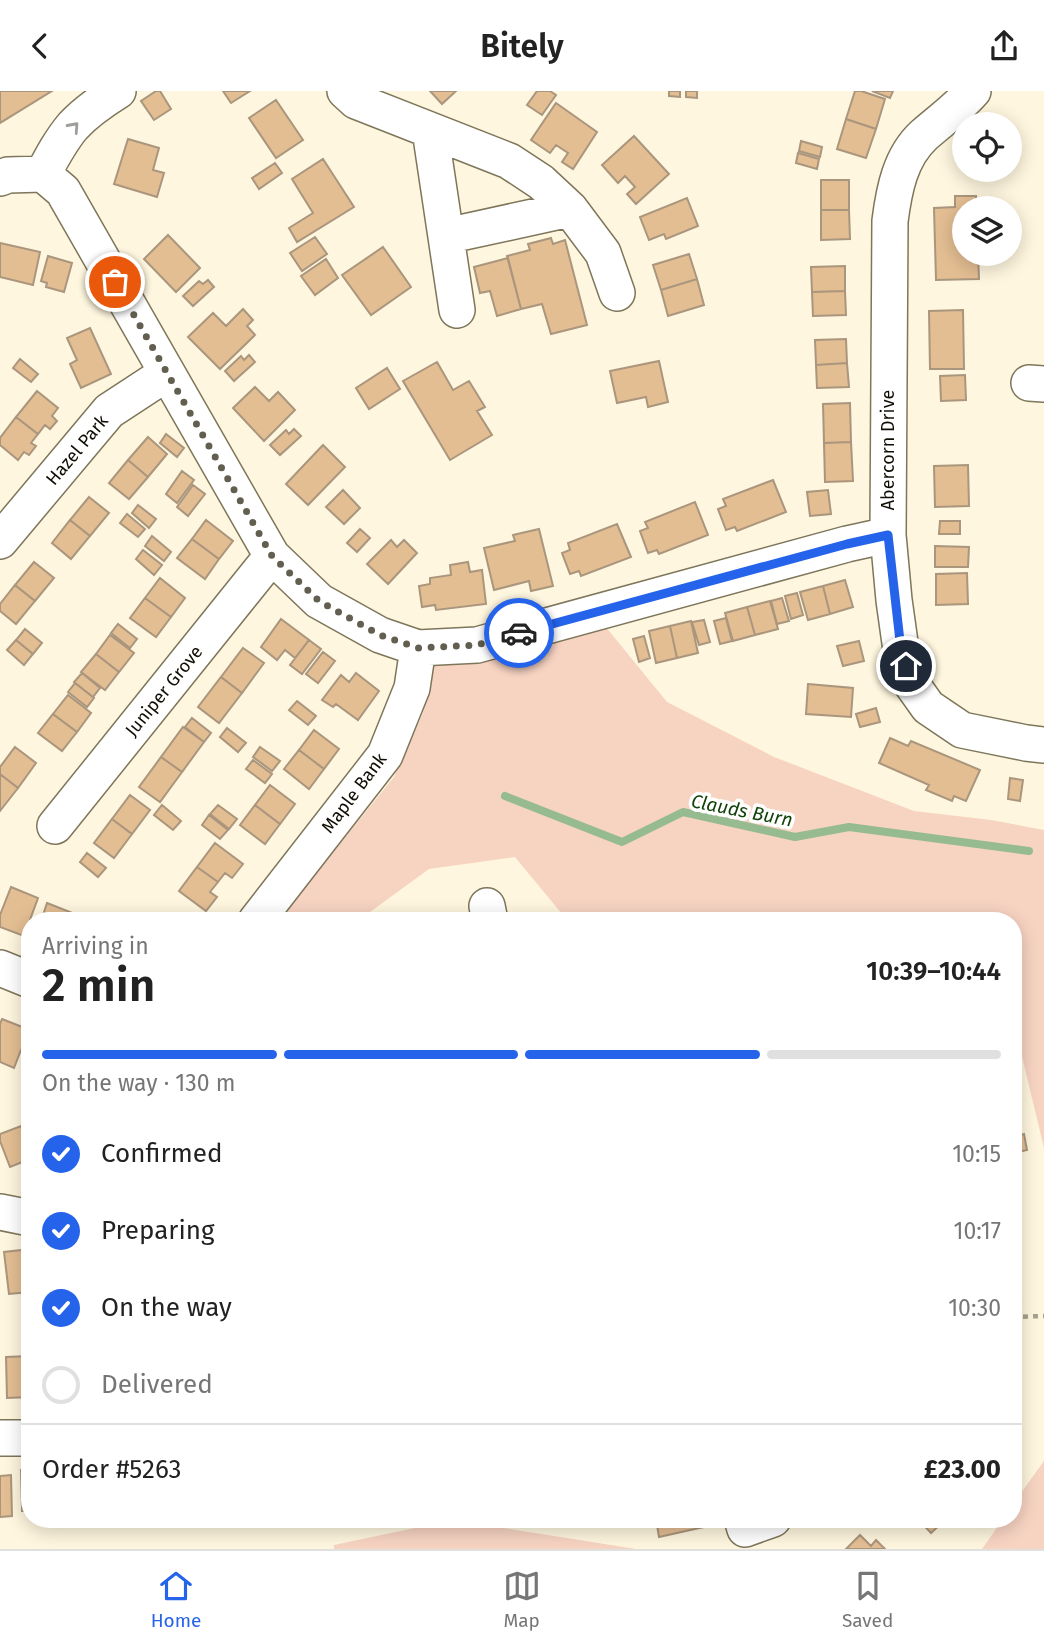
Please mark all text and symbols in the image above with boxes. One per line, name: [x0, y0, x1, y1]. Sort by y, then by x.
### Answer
icon: back: [21, 27, 59, 65]
text: Bitely: [480, 27, 564, 65]
icon: share: [985, 27, 1023, 65]
map controls: [952, 112, 1022, 266]
button: locate: [952, 112, 1022, 182]
one-way arrow: [66, 122, 78, 135]
button: layers: [952, 196, 1022, 266]
pin: [85, 252, 145, 312]
icon: bag: [96, 263, 134, 301]
street label: Abercorn Drive: [877, 390, 899, 510]
street label: Hazel Park: [41, 410, 113, 490]
courier: [484, 598, 554, 668]
icon: car: [500, 614, 538, 652]
pin: [876, 636, 936, 696]
street label: Juniper Grove: [121, 641, 207, 741]
icon: home: [887, 647, 925, 685]
street label: Maple Bank: [317, 748, 392, 837]
water label: Clauds Burn: [689, 789, 795, 832]
text: Arriving in: [42, 932, 149, 960]
text: 10:39–10:44: [866, 956, 1001, 987]
text: 2 min: [42, 958, 155, 1013]
text: On the way · 130 m: [42, 1069, 235, 1097]
icon: check: [42, 1135, 80, 1173]
text: Confirmed: [101, 1138, 222, 1169]
text: 10:15: [952, 1140, 1001, 1168]
icon: check: [42, 1212, 80, 1250]
text: Preparing: [101, 1215, 214, 1246]
text: 10:17: [953, 1217, 1001, 1245]
icon: check: [42, 1289, 80, 1327]
text: On the way: [101, 1292, 232, 1323]
text: 10:30: [948, 1294, 1001, 1322]
text: Delivered: [101, 1369, 213, 1400]
text: Order #5263: [42, 1454, 182, 1485]
text: £23.00: [924, 1454, 1001, 1485]
tab: Home: [151, 1567, 201, 1632]
tab: Map: [503, 1567, 541, 1632]
tab: Saved: [842, 1567, 893, 1632]

